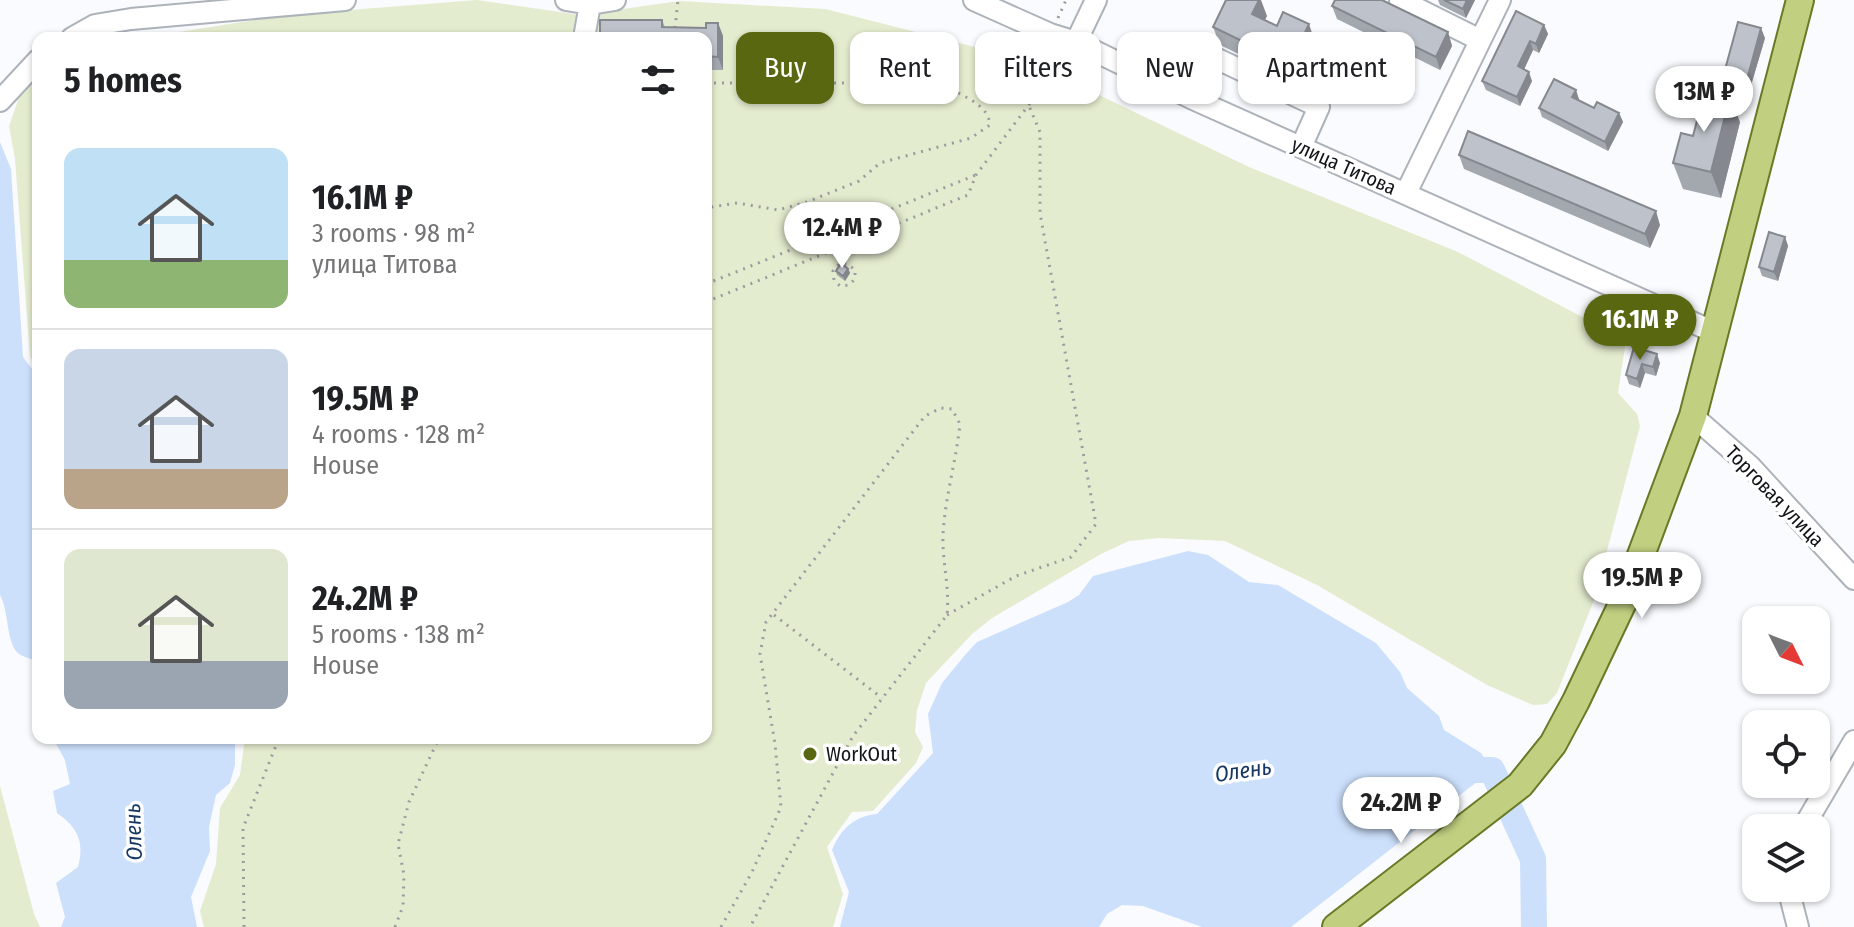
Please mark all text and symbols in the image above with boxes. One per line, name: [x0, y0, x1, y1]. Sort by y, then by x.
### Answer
chip: Buy: [736, 32, 834, 104]
chip: Rent: [850, 32, 959, 104]
chip: Filters: [975, 32, 1101, 104]
chip: New: [1117, 32, 1222, 104]
chip: Apartment: [1238, 32, 1415, 104]
icon: filters: [636, 58, 680, 102]
text: 5 homes: [64, 60, 182, 101]
pin: 13M ₽: [1648, 66, 1760, 134]
text: 13M ₽: [1673, 76, 1735, 107]
street label: улица Титова: [1288, 132, 1400, 200]
text: 16.1M ₽: [312, 177, 413, 218]
icon: home: [128, 180, 224, 276]
pin: 12.4M ₽: [768, 202, 916, 270]
text: 12.4M ₽: [802, 212, 882, 243]
text: 3 rooms · 98 m²: [312, 218, 475, 249]
text: улица Титова: [312, 249, 458, 280]
pin: 16.1M ₽: [1566, 294, 1714, 362]
text: 16.1M ₽: [1601, 304, 1679, 335]
text: 19.5M ₽: [312, 378, 419, 419]
icon: home: [128, 381, 224, 477]
text: 4 rooms · 128 m²: [312, 419, 485, 450]
street label: Торговая улица: [1721, 440, 1829, 552]
text: House: [312, 450, 379, 481]
pin: 19.5M ₽: [1568, 552, 1716, 620]
text: 19.5M ₽: [1601, 562, 1683, 593]
text: 24.2M ₽: [312, 578, 418, 619]
icon: home: [128, 581, 224, 677]
north arrow: [1742, 606, 1830, 694]
map controls: [1742, 606, 1830, 902]
text: 5 rooms · 138 m²: [312, 619, 485, 650]
text: House: [312, 650, 379, 681]
button: locate: [1742, 710, 1830, 798]
place label: WorkOut: [826, 742, 898, 766]
marker: WorkOut: [801, 745, 819, 763]
water label: Олень: [1213, 753, 1273, 788]
pin: 24.2M ₽: [1327, 777, 1475, 845]
text: 24.2M ₽: [1360, 787, 1442, 818]
water label: Олень: [119, 803, 148, 861]
button: layers: [1742, 814, 1830, 902]

